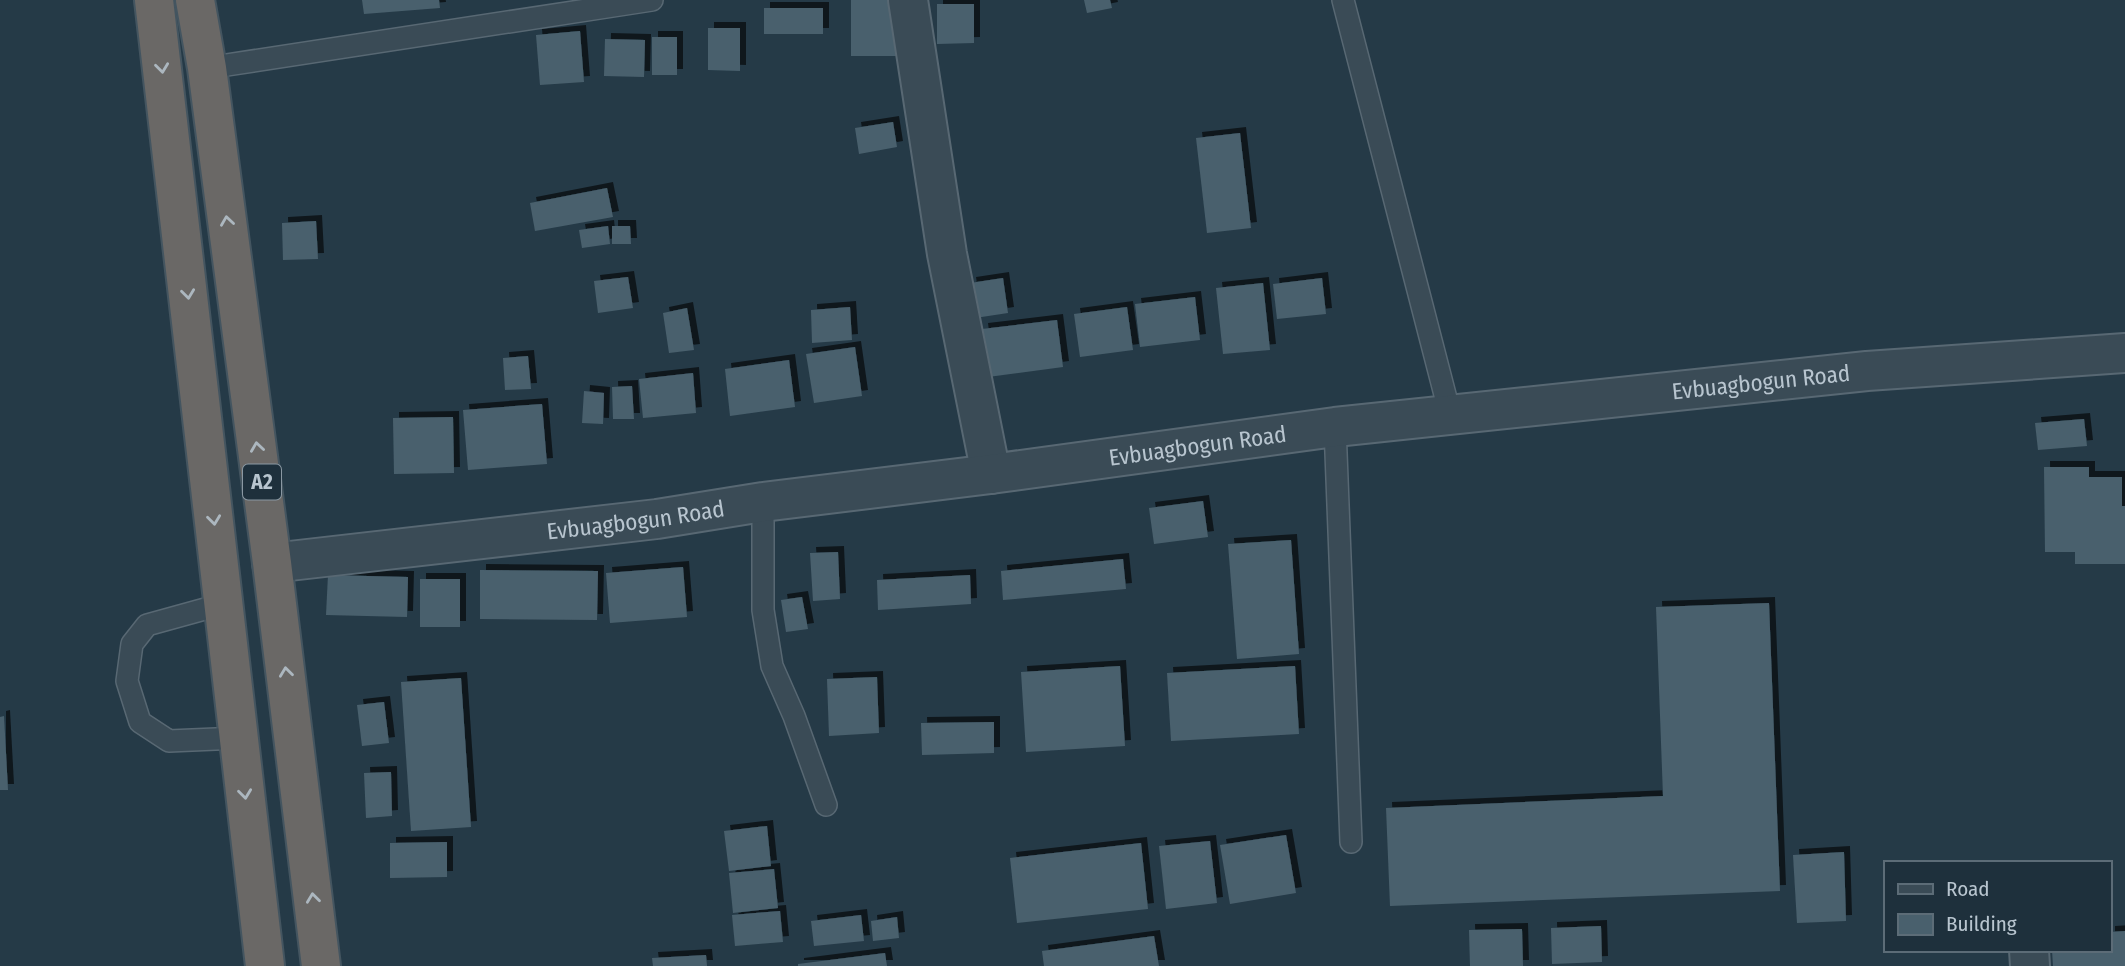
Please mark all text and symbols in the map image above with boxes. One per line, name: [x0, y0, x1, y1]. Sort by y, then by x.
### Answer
one-way arrow: [154, 62, 169, 74]
one-way arrow: [220, 215, 235, 227]
one-way arrow: [180, 288, 195, 300]
street label: Evbuagbogun Road: [1670, 359, 1851, 405]
street label: Evbuagbogun Road: [1107, 420, 1288, 472]
one-way arrow: [250, 441, 265, 452]
road number: A2: [243, 464, 281, 500]
street label: Evbuagbogun Road: [545, 494, 726, 546]
one-way arrow: [206, 514, 221, 526]
one-way arrow: [278, 667, 293, 678]
one-way arrow: [238, 789, 253, 800]
legend: [1884, 861, 2111, 952]
text: Road: [1946, 876, 1990, 902]
one-way arrow: [305, 892, 320, 904]
text: Building: [1946, 911, 2017, 937]

